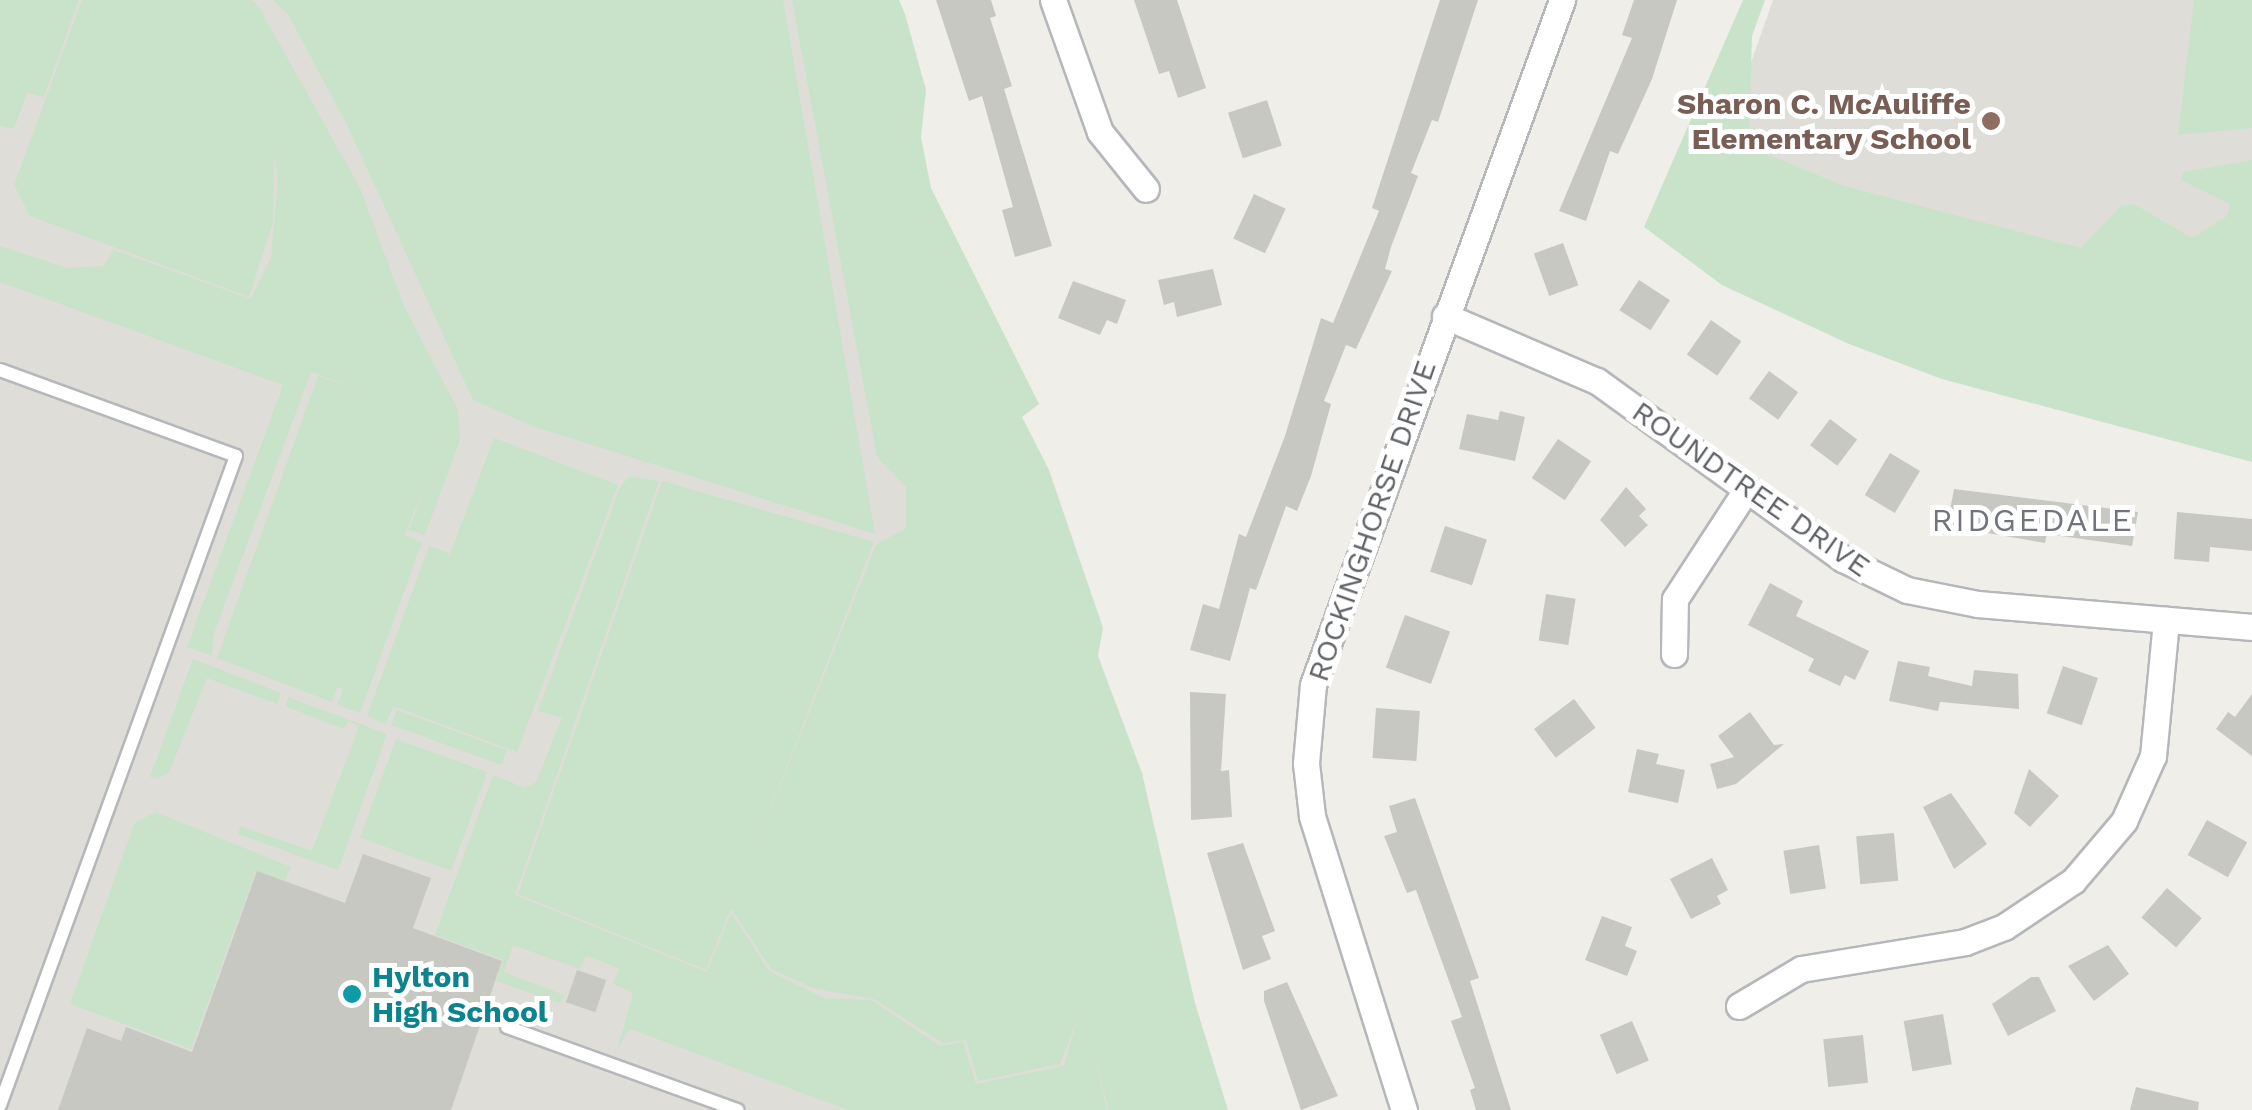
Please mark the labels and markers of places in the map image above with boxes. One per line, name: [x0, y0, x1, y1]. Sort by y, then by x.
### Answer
place label: Sharon C. McAuliffe Elementary School: [1677, 86, 1971, 156]
marker: Sharon C. McAuliffe Elementary School: [1980, 110, 2002, 132]
place label: Hylton High School: [372, 959, 548, 1030]
marker: Hylton High School: [341, 983, 363, 1005]

